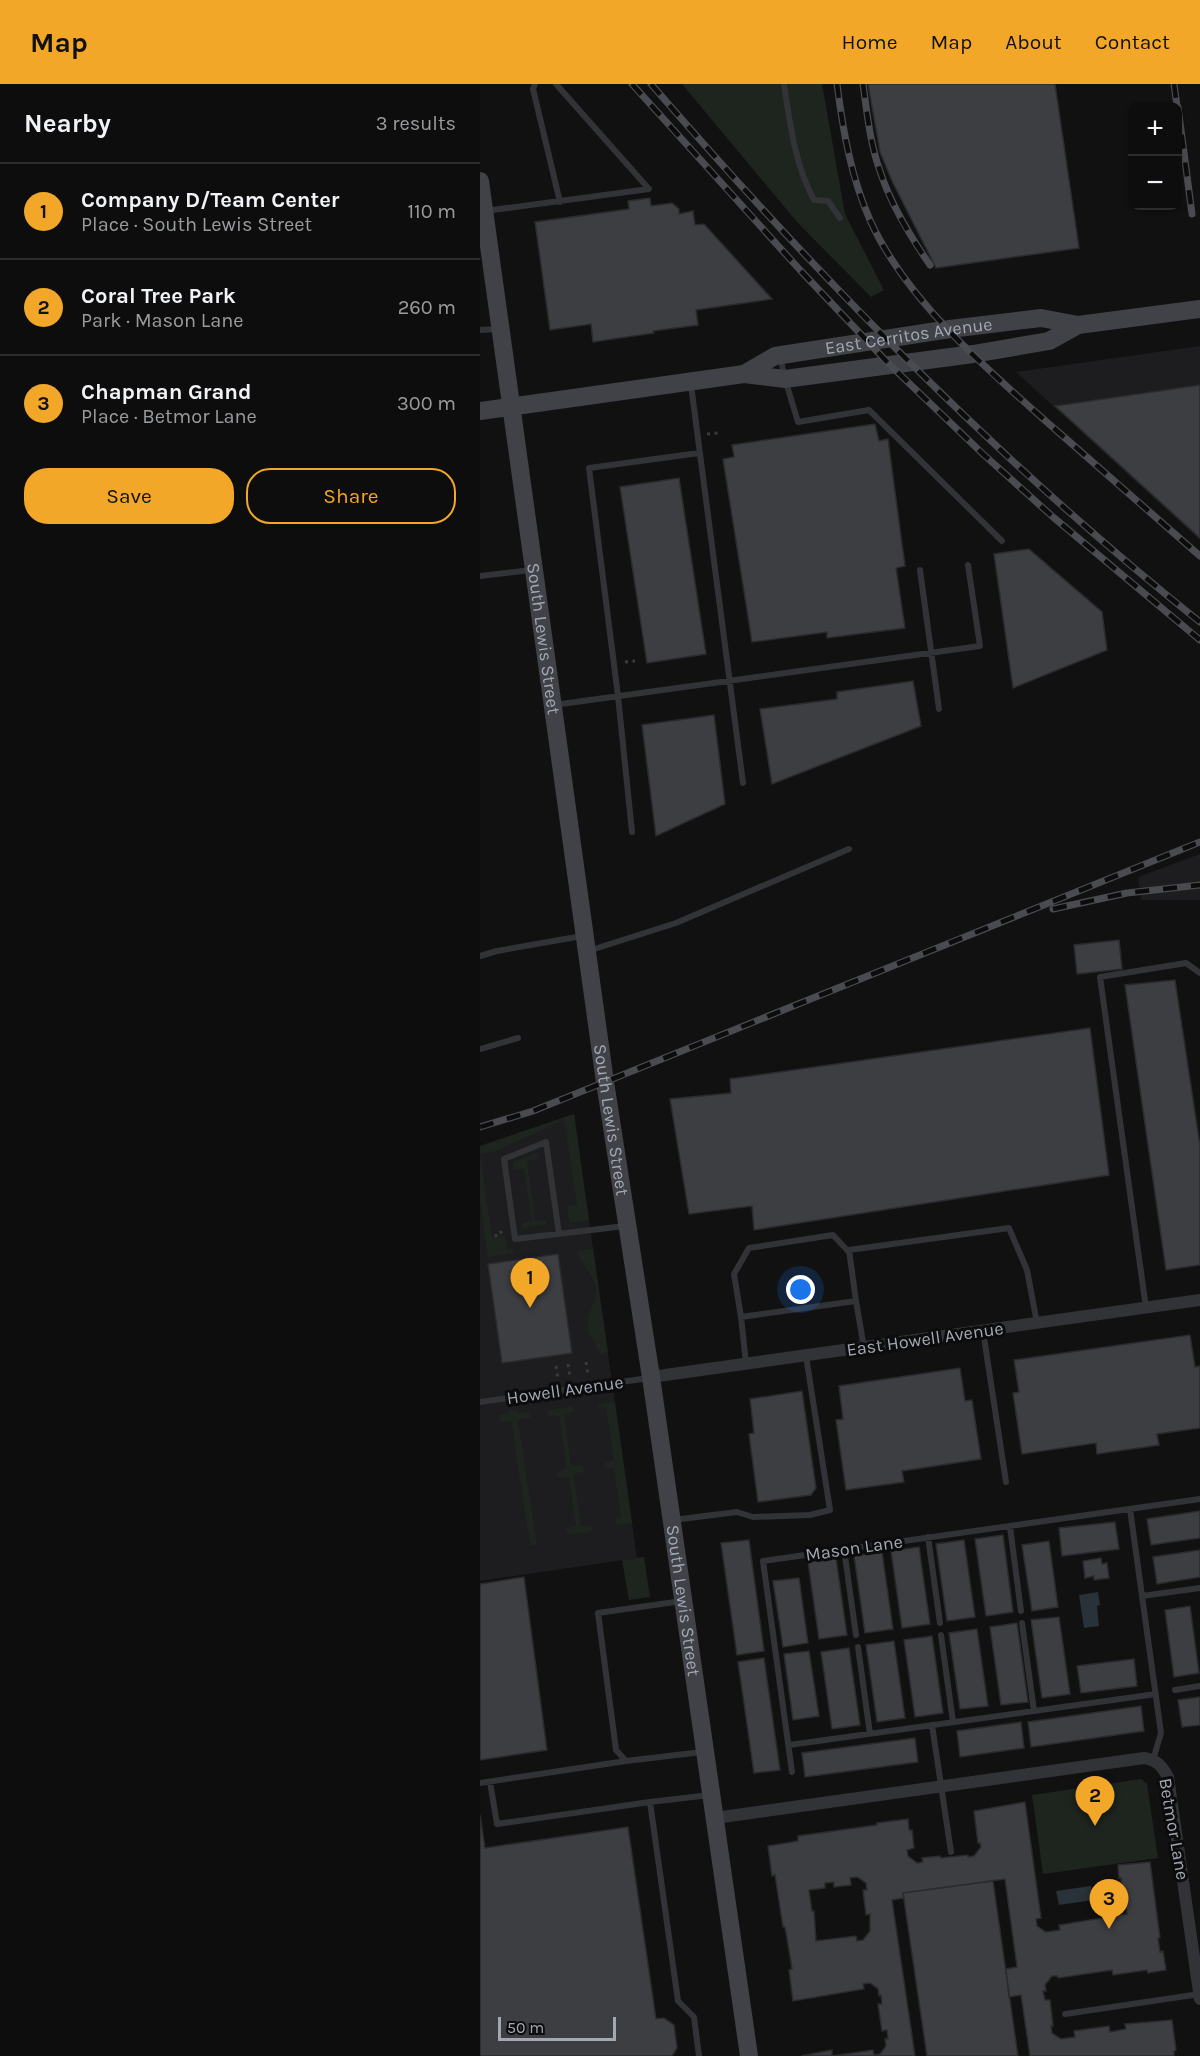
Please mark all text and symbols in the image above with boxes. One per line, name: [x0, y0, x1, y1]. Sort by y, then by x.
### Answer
text: Map: [30, 26, 88, 59]
text: Home: [842, 30, 898, 54]
text: Map: [931, 30, 972, 54]
text: About: [1005, 30, 1062, 54]
text: Contact: [1095, 30, 1170, 54]
map controls: [1128, 102, 1182, 210]
button: +: [1128, 102, 1182, 156]
text: Nearby: [24, 108, 111, 139]
text: 3 results: [376, 112, 456, 135]
button: −: [1128, 156, 1182, 210]
text: Company D/Team Center: [81, 187, 340, 213]
text: 1: [40, 200, 47, 223]
text: 110 m: [407, 200, 456, 223]
text: Place · South Lewis Street: [81, 213, 312, 236]
text: Coral Tree Park: [81, 283, 236, 309]
text: 2: [37, 296, 50, 319]
text: 260 m: [398, 296, 456, 319]
text: Park · Mason Lane: [81, 309, 244, 332]
street label: East Cerritos Avenue: [823, 313, 994, 359]
text: Chapman Grand: [81, 379, 252, 405]
text: 3: [37, 392, 50, 415]
text: 300 m: [397, 392, 456, 415]
text: Place · Betmor Lane: [81, 405, 257, 428]
button: Save: [24, 468, 234, 524]
button: Share: [246, 468, 456, 524]
street label: South Lewis Street: [522, 561, 565, 716]
street label: South Lewis Street: [589, 1043, 634, 1197]
pin: 1: [511, 1258, 550, 1308]
your location: [786, 1275, 815, 1304]
street label: East Howell Avenue: [845, 1317, 1005, 1361]
street label: Howell Avenue: [505, 1371, 625, 1409]
street label: South Lewis Street: [661, 1523, 705, 1678]
street label: Mason Lane: [804, 1530, 904, 1566]
pin: 2: [1076, 1776, 1114, 1826]
street label: Betmor Lane: [1154, 1776, 1194, 1882]
pin: 3: [1090, 1880, 1128, 1929]
scale bar: [498, 2014, 616, 2042]
text: 50 m: [507, 2018, 544, 2037]

